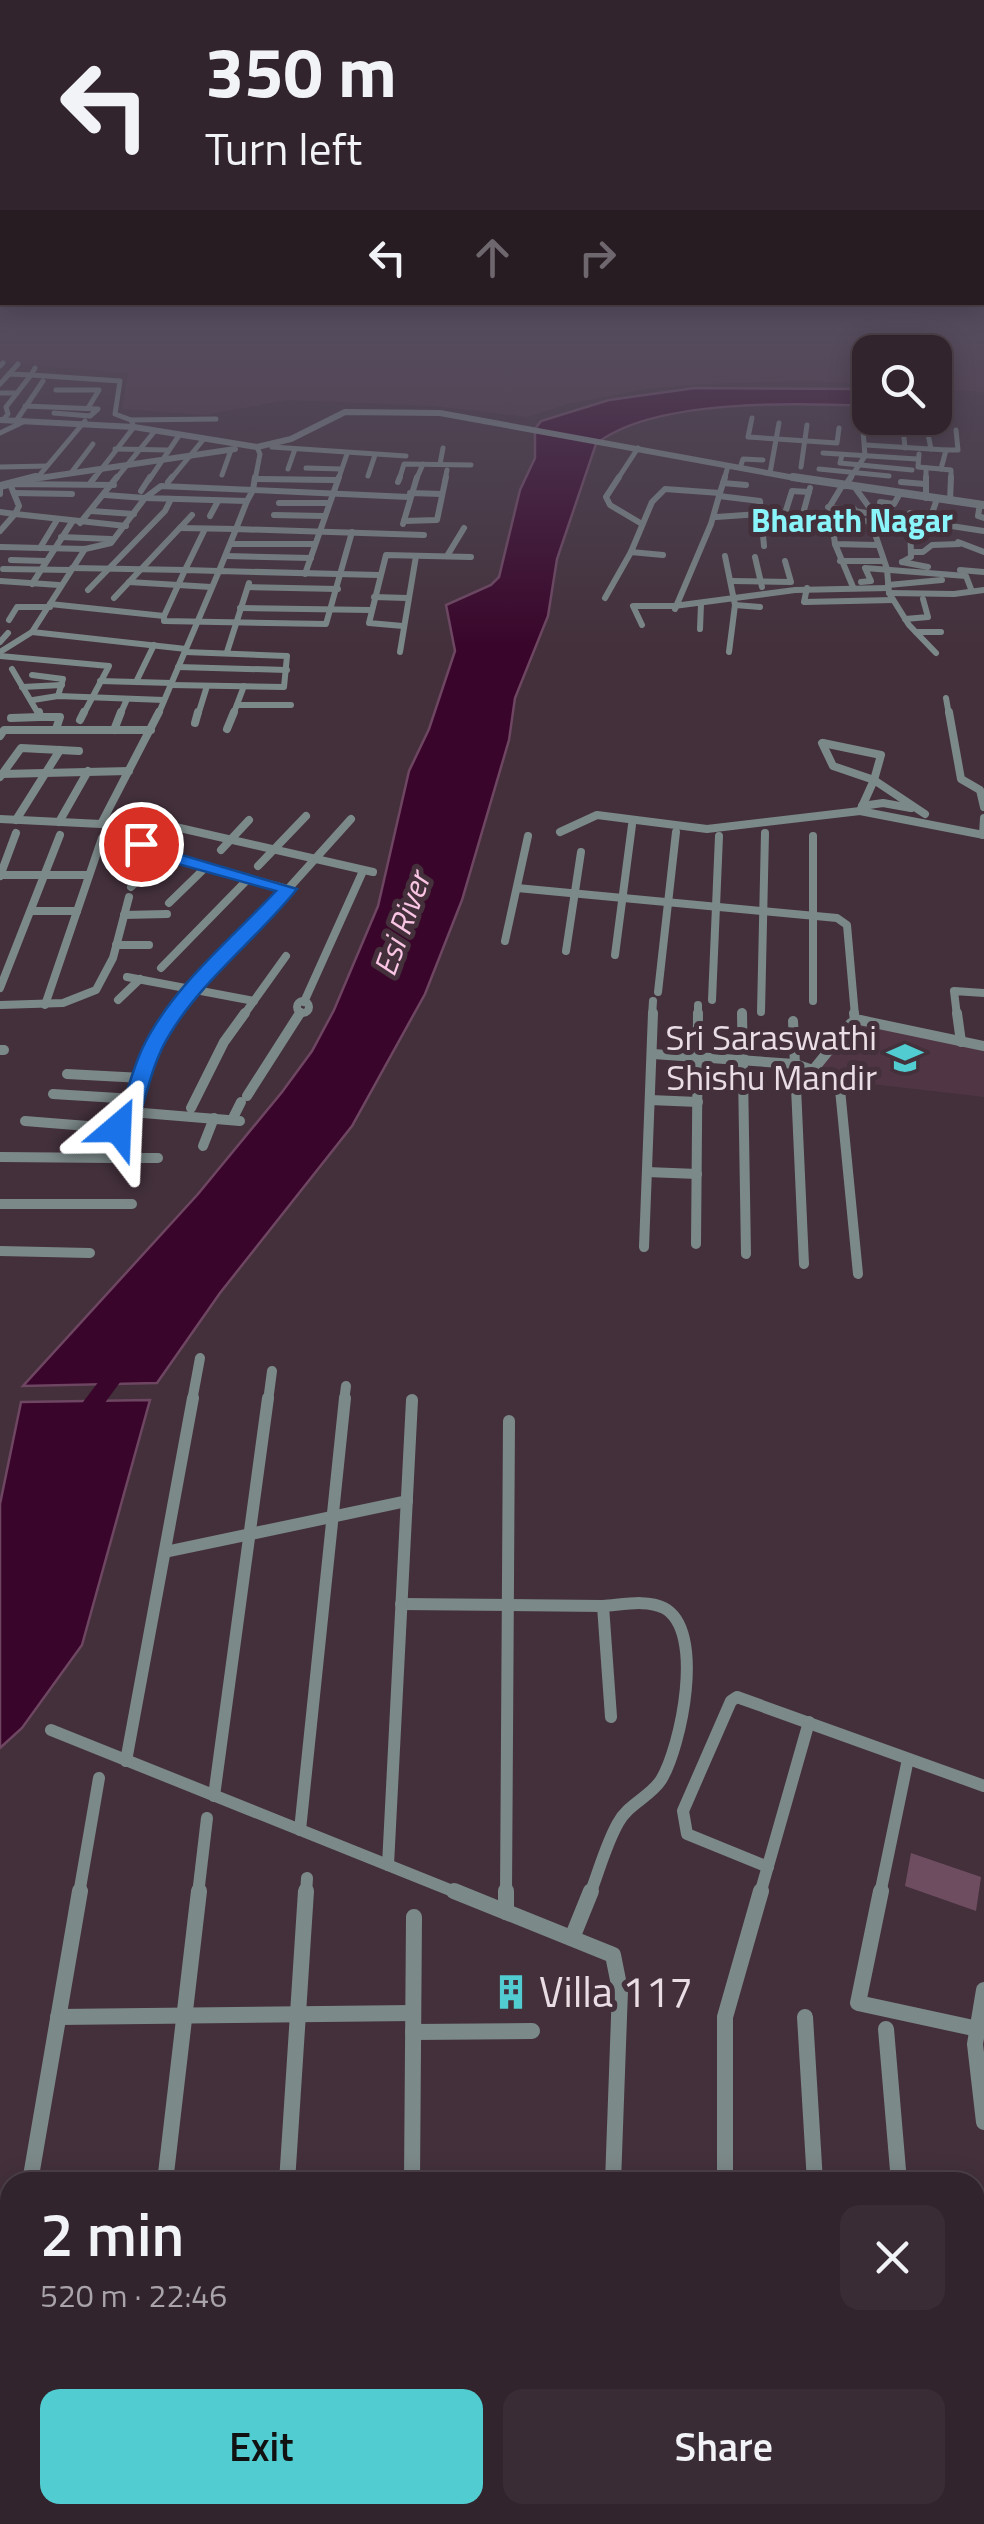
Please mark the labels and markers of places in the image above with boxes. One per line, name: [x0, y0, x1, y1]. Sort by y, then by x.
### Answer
pin: [99, 802, 184, 887]
place label: Sri Saraswathi Shishu Mandir: [665, 1010, 877, 1104]
school or university icon: Sri Saraswathi Shishu Mandir: [886, 1039, 924, 1077]
place label: Villa 117: [539, 1959, 693, 2023]
building icon: Villa 117: [492, 1973, 530, 2011]

